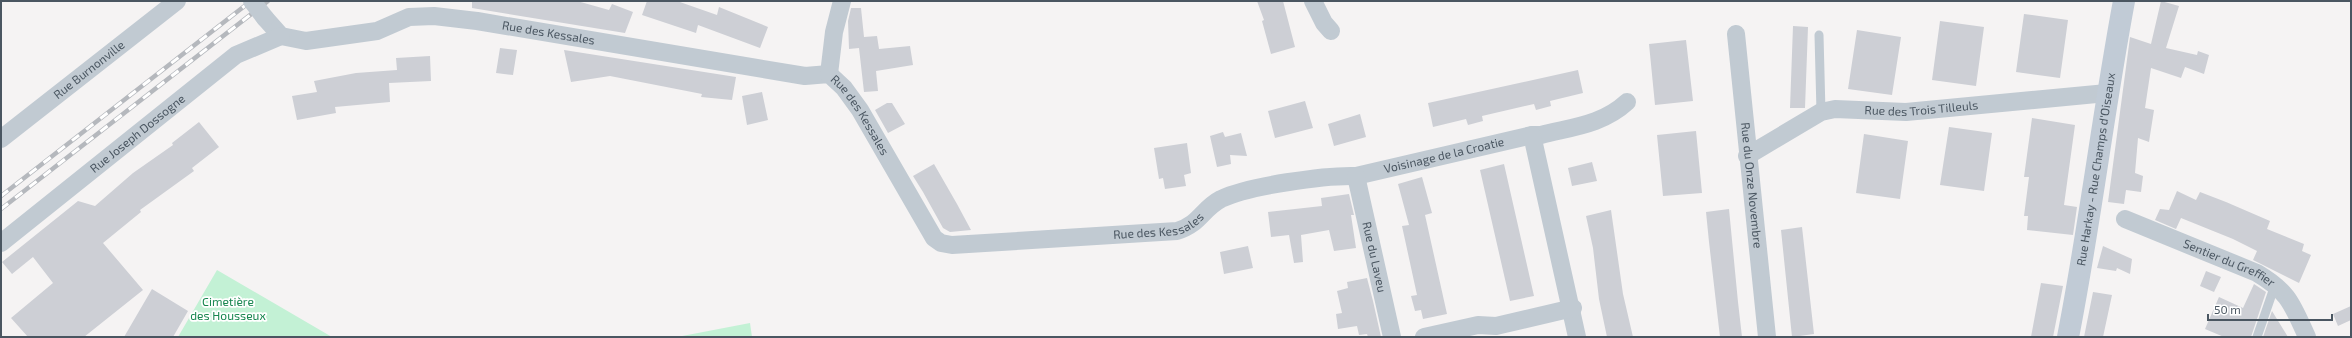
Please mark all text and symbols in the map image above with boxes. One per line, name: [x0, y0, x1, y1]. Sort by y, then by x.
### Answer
street label: Rue des Kessales: [501, 17, 596, 47]
street label: Rue Burnonville: [50, 37, 127, 101]
street label: Rue des Kessales: [828, 71, 892, 157]
street label: Rue Harkay - Rue Champs d'Oiseaux: [2073, 71, 2117, 267]
street label: Rue Joseph Dossogne: [87, 91, 187, 175]
street label: Rue des Trois Tilleuls: [1864, 97, 1979, 118]
street label: Rue du Onze Novembre: [1739, 121, 1766, 249]
street label: Voisinage de la Croatie: [1382, 134, 1505, 175]
street label: Rue des Kessales: [1113, 209, 1206, 241]
street label: Rue du Laveu: [1360, 220, 1390, 294]
street label: Sentier du Greffier: [2182, 236, 2279, 289]
park label: Cimetière des Housseux: [190, 294, 266, 322]
scale bar: [2208, 296, 2332, 322]
text: 50 m: [2214, 302, 2241, 316]

